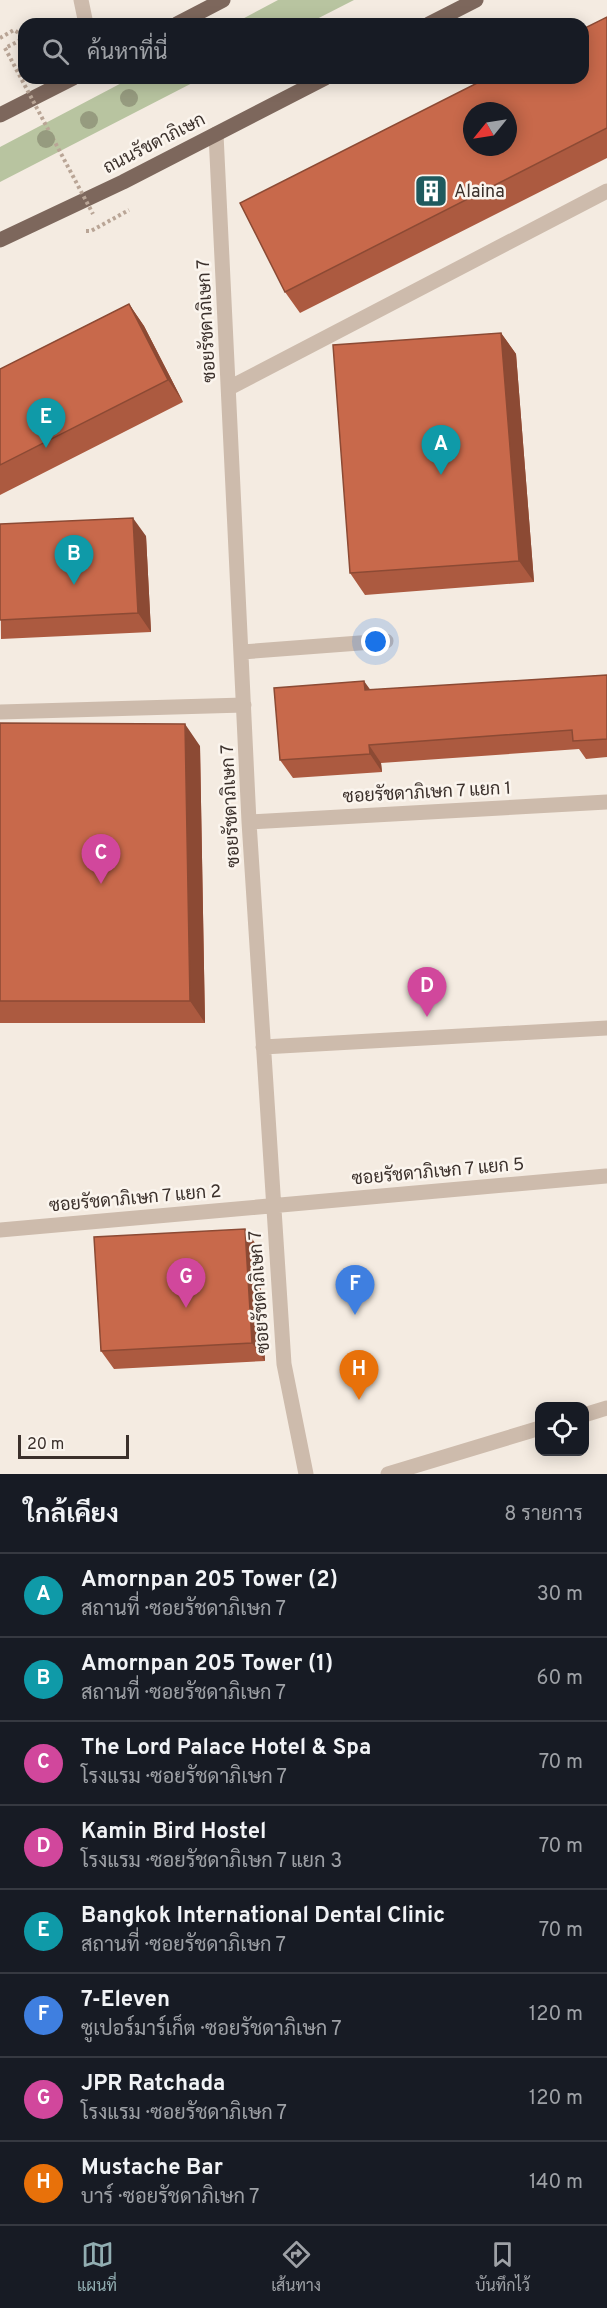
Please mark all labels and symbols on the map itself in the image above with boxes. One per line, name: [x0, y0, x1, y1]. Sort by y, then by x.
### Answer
north arrow: [463, 102, 517, 156]
street label: ถนนรัชดาภิเษก: [99, 108, 210, 180]
building icon: Alaina: [413, 173, 449, 209]
place label: Alaina: [454, 181, 505, 204]
street label: ซอยรัชดาภิเษก 7: [192, 259, 222, 383]
pin: E: [26, 398, 66, 448]
pin: A: [422, 426, 460, 475]
pin: B: [54, 536, 94, 585]
your location: [361, 627, 390, 656]
street label: ซอยรัชดาภิเษก 7: [216, 744, 246, 868]
street label: ซอยรัชดาภิเษก 7 แยก 1: [342, 777, 512, 809]
pin: C: [82, 834, 120, 884]
pin: D: [408, 968, 446, 1017]
street label: ซอยรัชดาภิเษก 7 แยก 5: [351, 1152, 525, 1191]
street label: ซอยรัชดาภิเษก 7 แยก 2: [48, 1180, 222, 1218]
street label: ซอยรัชดาภิเษก 7: [244, 1230, 276, 1354]
pin: G: [166, 1258, 206, 1308]
pin: F: [336, 1266, 374, 1315]
pin: H: [340, 1350, 378, 1400]
scale bar: [18, 1432, 129, 1460]

